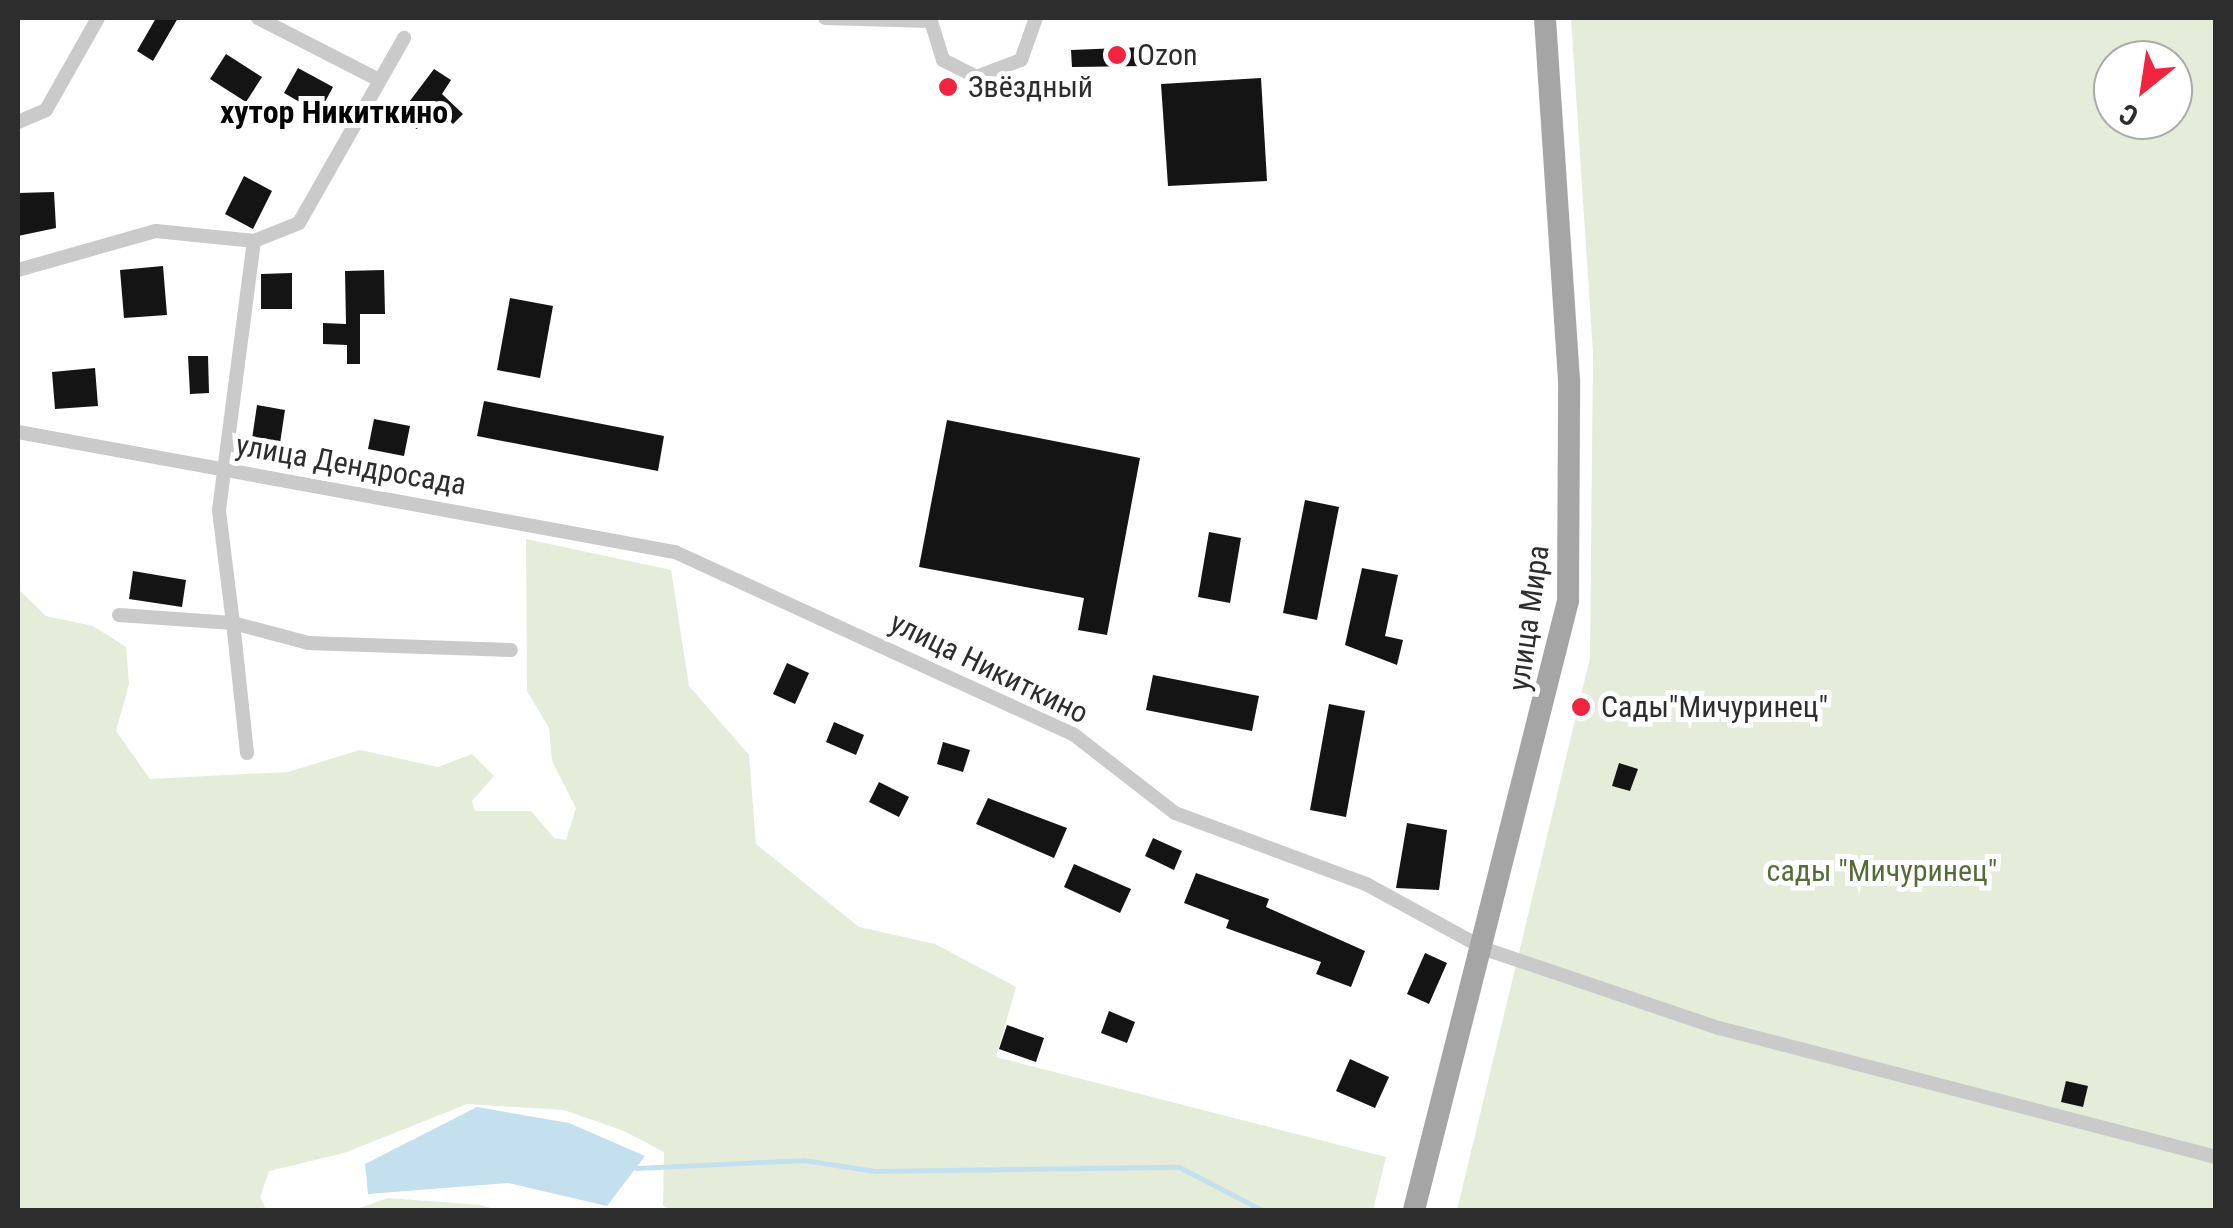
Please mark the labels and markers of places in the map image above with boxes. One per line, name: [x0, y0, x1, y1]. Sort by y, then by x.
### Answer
place label: Ozon: [1137, 37, 1198, 73]
marker: Ozon: [1106, 44, 1128, 66]
place label: Звёздный: [968, 69, 1093, 105]
marker: Звёздный: [937, 76, 959, 98]
place label: Сады"Мичуринец": [1601, 689, 1828, 725]
marker: Сады"Мичуринец": [1570, 696, 1592, 718]

